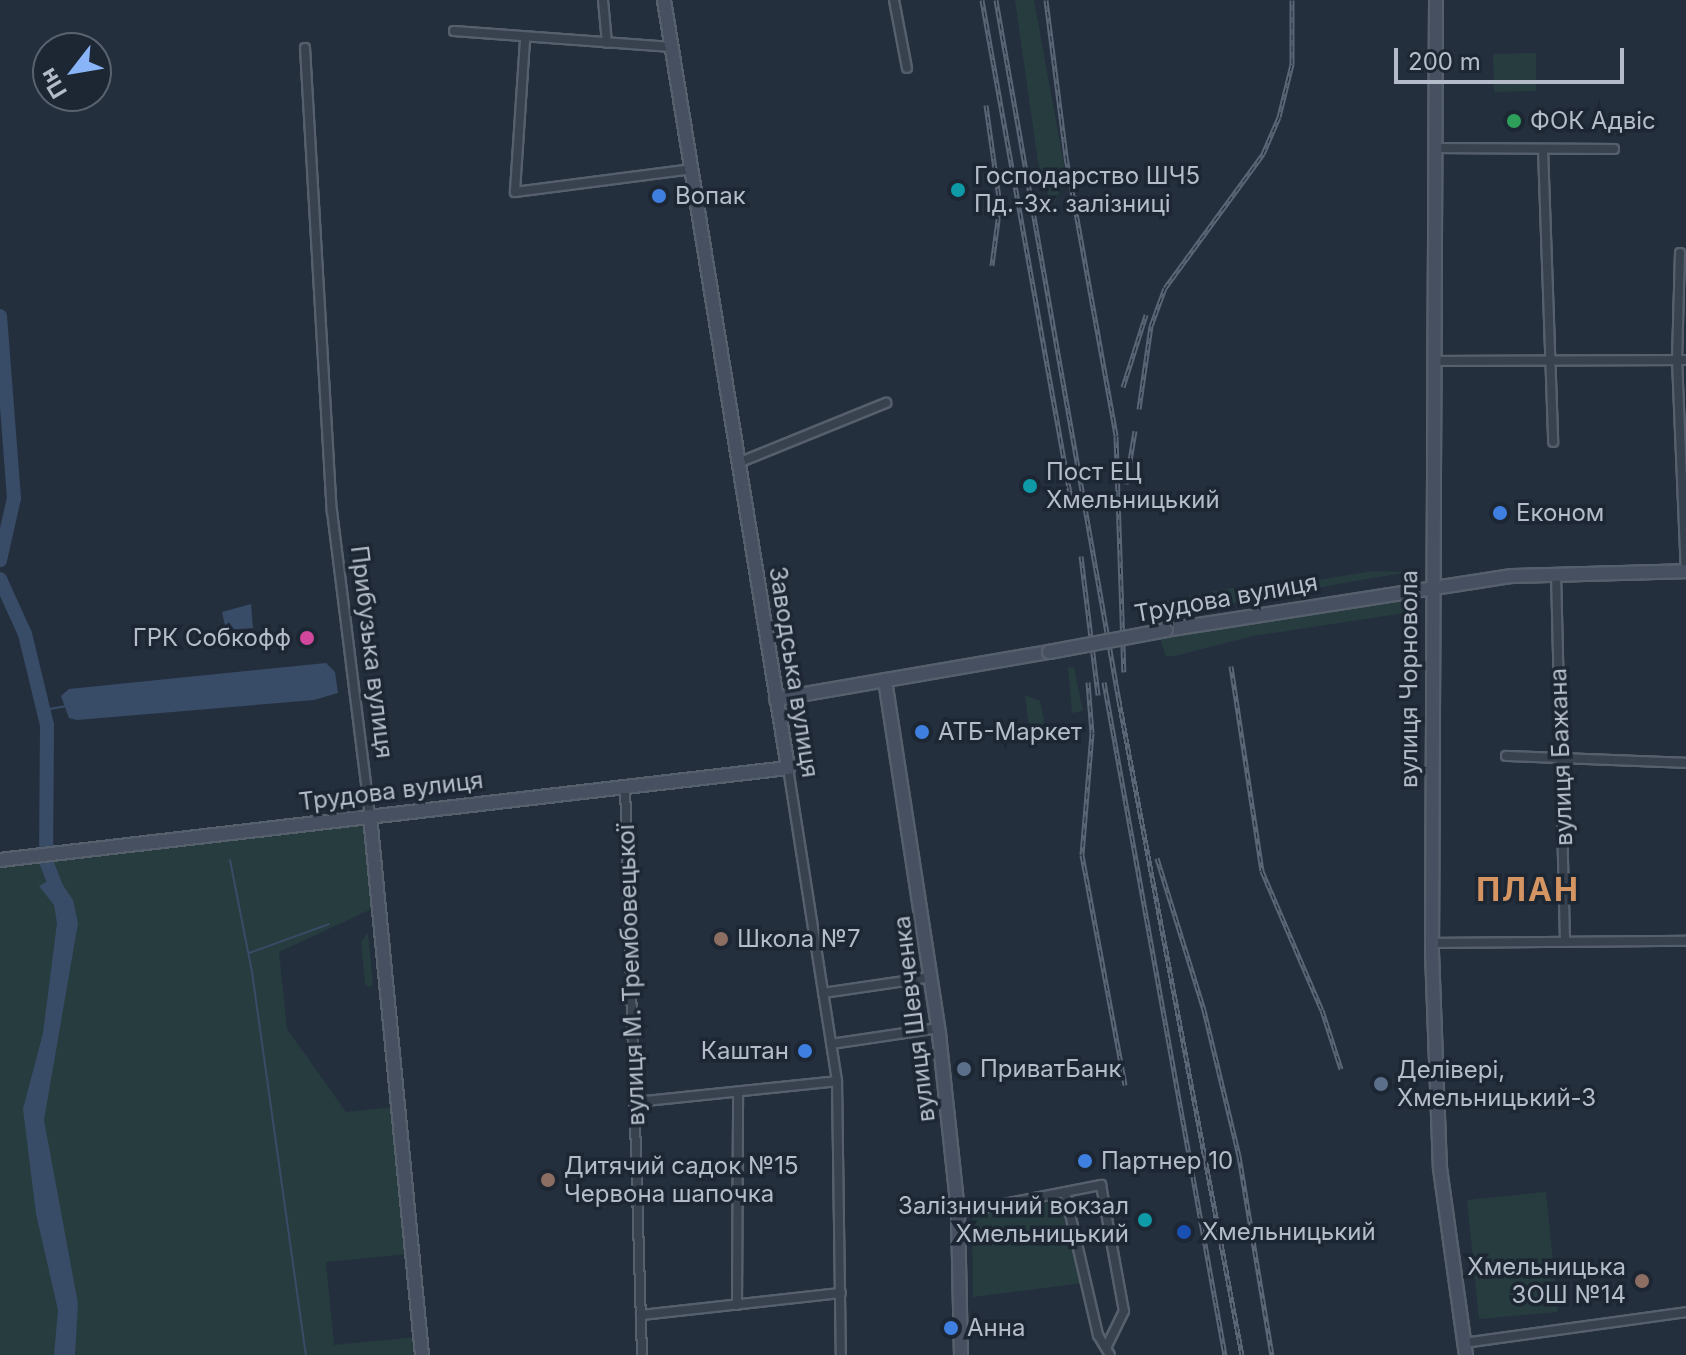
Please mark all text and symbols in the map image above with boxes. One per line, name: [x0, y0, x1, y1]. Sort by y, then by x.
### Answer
north arrow: [32, 32, 112, 112]
scale bar: [1398, 32, 1628, 82]
text: 200 m: [1408, 47, 1481, 76]
text: Пн: [34, 64, 72, 103]
place label: ФОК Адвіс: [1530, 107, 1656, 135]
marker: ФОК Адвіс: [1505, 112, 1523, 130]
place label: Господарство ШЧ5 Пд.-Зх. залізниці: [974, 162, 1200, 218]
marker: Господарство ШЧ5 Пд.-Зх. залізниці: [949, 181, 967, 199]
place label: Вопак: [675, 182, 746, 210]
marker: Вопак: [650, 187, 668, 205]
place label: Пост ЕЦ Хмельницький: [1046, 458, 1220, 514]
marker: Пост ЕЦ Хмельницький: [1021, 477, 1039, 495]
place label: Економ: [1516, 499, 1604, 527]
marker: Економ: [1491, 504, 1509, 522]
street label: Прибузька вулиця: [345, 544, 399, 760]
street label: Заводська вулиця: [763, 564, 825, 780]
street label: Трудова вулиця: [1132, 568, 1320, 628]
street label: вулиця Чорновола: [1395, 570, 1423, 788]
place label: ГРК Собкофф: [133, 624, 291, 652]
marker: ГРК Собкофф: [298, 629, 316, 647]
street label: вулиця Бажана: [1544, 668, 1578, 846]
place label: АТБ-Маркет: [938, 718, 1082, 746]
marker: АТБ-Маркет: [913, 723, 931, 741]
street label: Трудова вулиця: [297, 765, 485, 817]
street label: вулиця М. Трембовецької: [611, 824, 651, 1126]
district label: ПЛАН: [1476, 871, 1580, 909]
street label: вулиця Шевченка: [887, 914, 941, 1124]
place label: Школа №7: [737, 925, 861, 953]
marker: Школа №7: [712, 930, 730, 948]
place label: Каштан: [701, 1037, 789, 1065]
marker: Каштан: [796, 1042, 814, 1060]
place label: ПриватБанк: [980, 1055, 1121, 1083]
place label: Делівері, Хмельницький-3: [1397, 1056, 1596, 1112]
marker: ПриватБанк: [955, 1060, 973, 1078]
marker: Делівері, Хмельницький-3: [1372, 1075, 1390, 1093]
place label: Партнер 10: [1101, 1147, 1233, 1175]
place label: Дитячий садок №15 Червона шапочка: [564, 1152, 799, 1208]
marker: Партнер 10: [1076, 1152, 1094, 1170]
marker: Дитячий садок №15 Червона шапочка: [539, 1171, 557, 1189]
place label: Залізничний вокзал Хмельницький: [898, 1192, 1129, 1248]
marker: Залізничний вокзал Хмельницький: [1136, 1211, 1154, 1229]
place label: Хмельницький: [1202, 1218, 1376, 1246]
marker: Хмельницький: [1173, 1221, 1195, 1243]
place label: Хмельницька ЗОШ №14: [1467, 1253, 1626, 1309]
marker: Хмельницька ЗОШ №14: [1633, 1272, 1651, 1290]
place label: Анна: [967, 1314, 1025, 1342]
marker: Анна: [942, 1319, 960, 1337]

